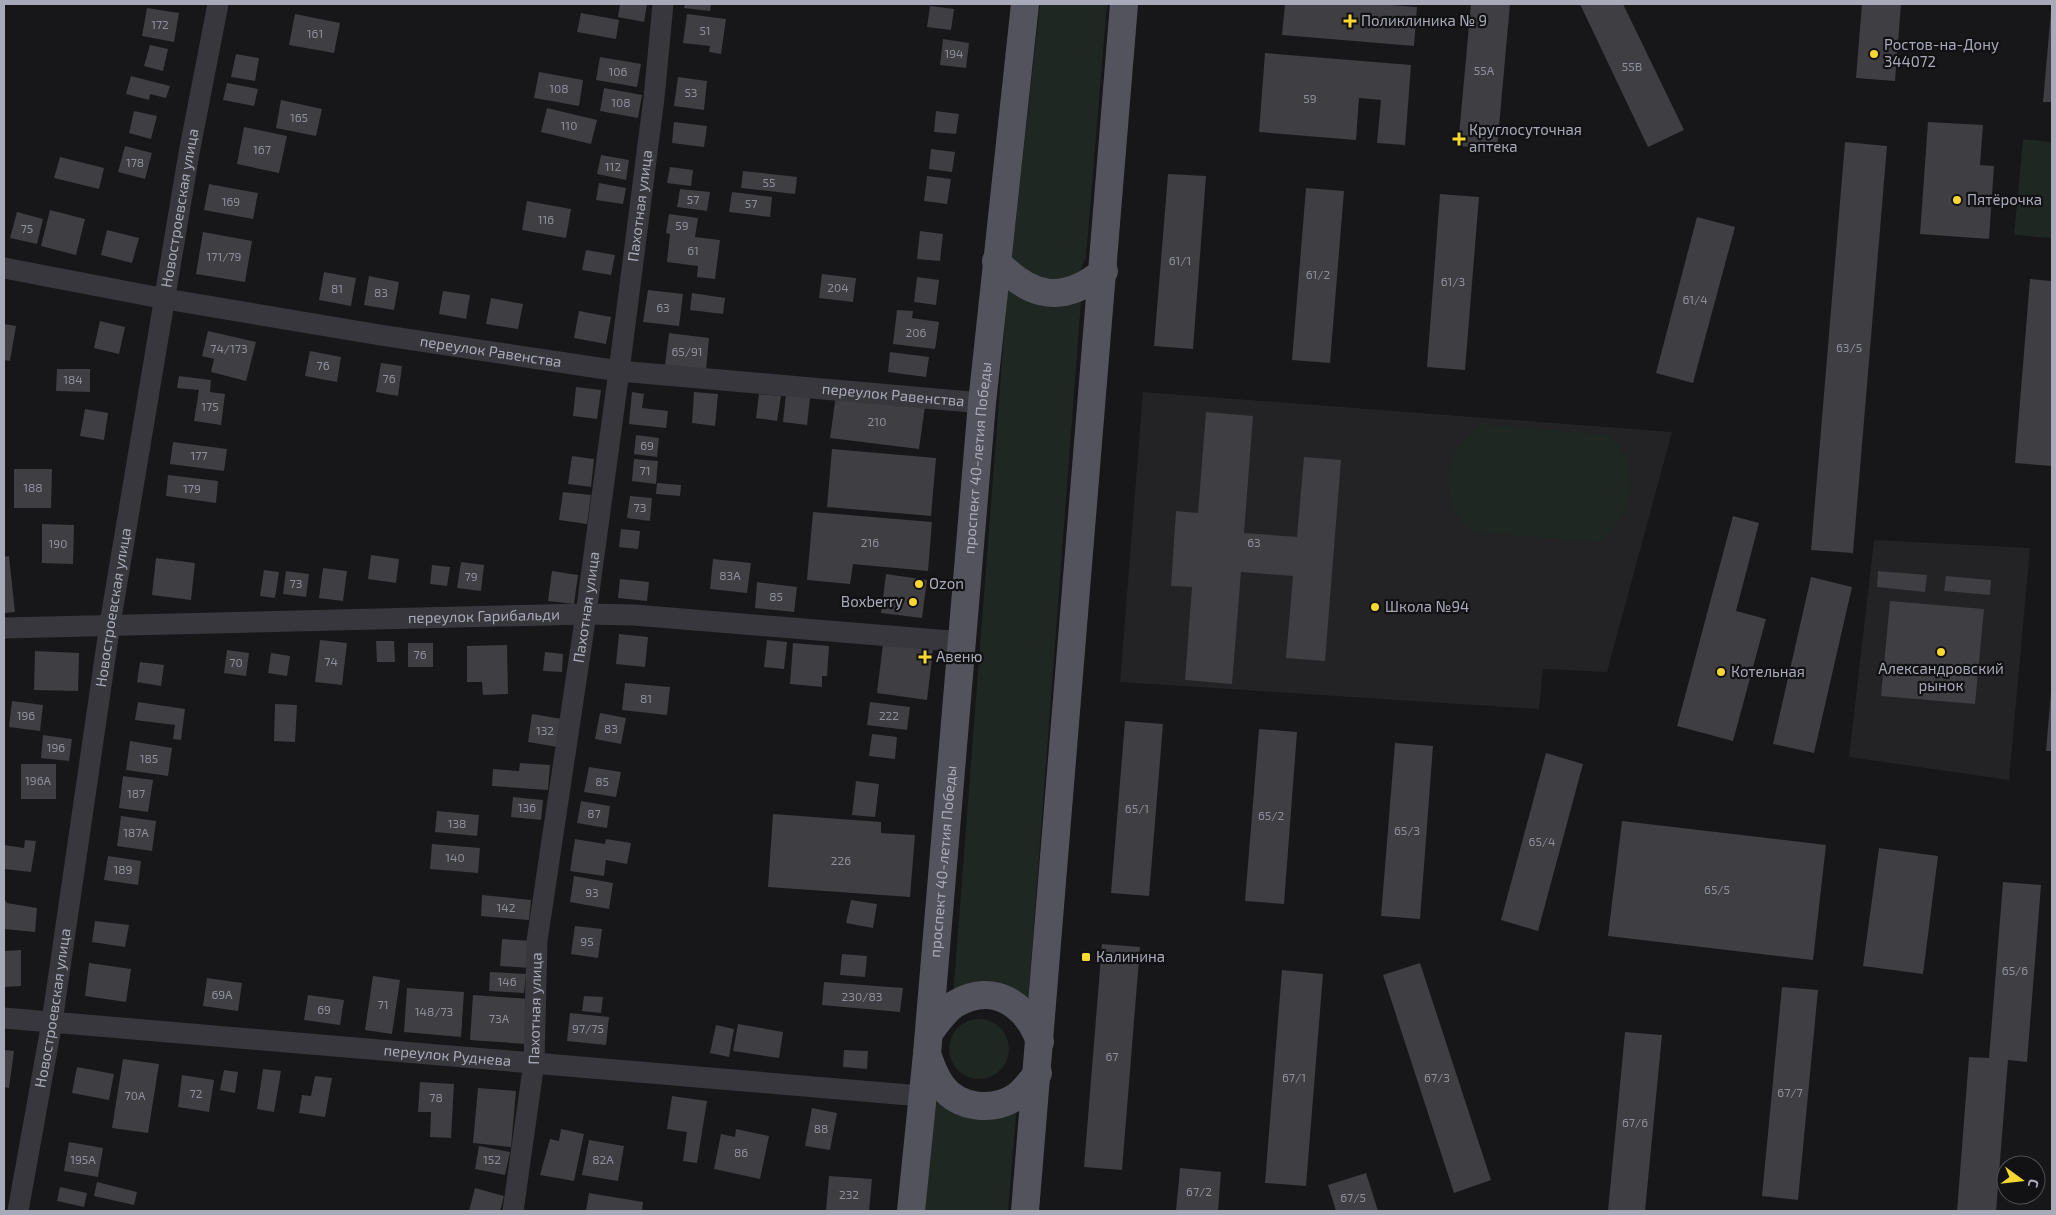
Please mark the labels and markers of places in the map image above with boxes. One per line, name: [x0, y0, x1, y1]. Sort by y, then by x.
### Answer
place label: Поликлиника № 9: [1361, 11, 1487, 29]
marker: Поликлиника № 9: [1343, 14, 1357, 28]
place label: Ростов-на-Дону 344072: [1884, 35, 1999, 70]
marker: Ростов-на-Дону 344072: [1868, 48, 1880, 60]
place label: Круглосуточная аптека: [1469, 120, 1582, 155]
marker: Круглосуточная аптека: [1453, 133, 1465, 145]
place label: Пятёрочка: [1967, 190, 2042, 208]
marker: Пятёрочка: [1951, 194, 1963, 206]
place label: Ozon: [929, 574, 964, 592]
marker: Ozon: [913, 578, 925, 590]
place label: Boxberry: [841, 592, 903, 610]
marker: Boxberry: [907, 596, 919, 608]
place label: Школа №94: [1385, 597, 1469, 615]
marker: Школа №94: [1369, 601, 1381, 613]
marker: Александровский рынок: [1935, 646, 1947, 658]
place label: Авеню: [936, 647, 982, 665]
marker: Авеню: [918, 650, 932, 664]
place label: Александровский рынок: [1878, 659, 2004, 694]
place label: Котельная: [1731, 662, 1805, 680]
marker: Котельная: [1715, 666, 1727, 678]
place label: Калинина: [1096, 947, 1165, 965]
marker: Калинина: [1080, 951, 1092, 963]

